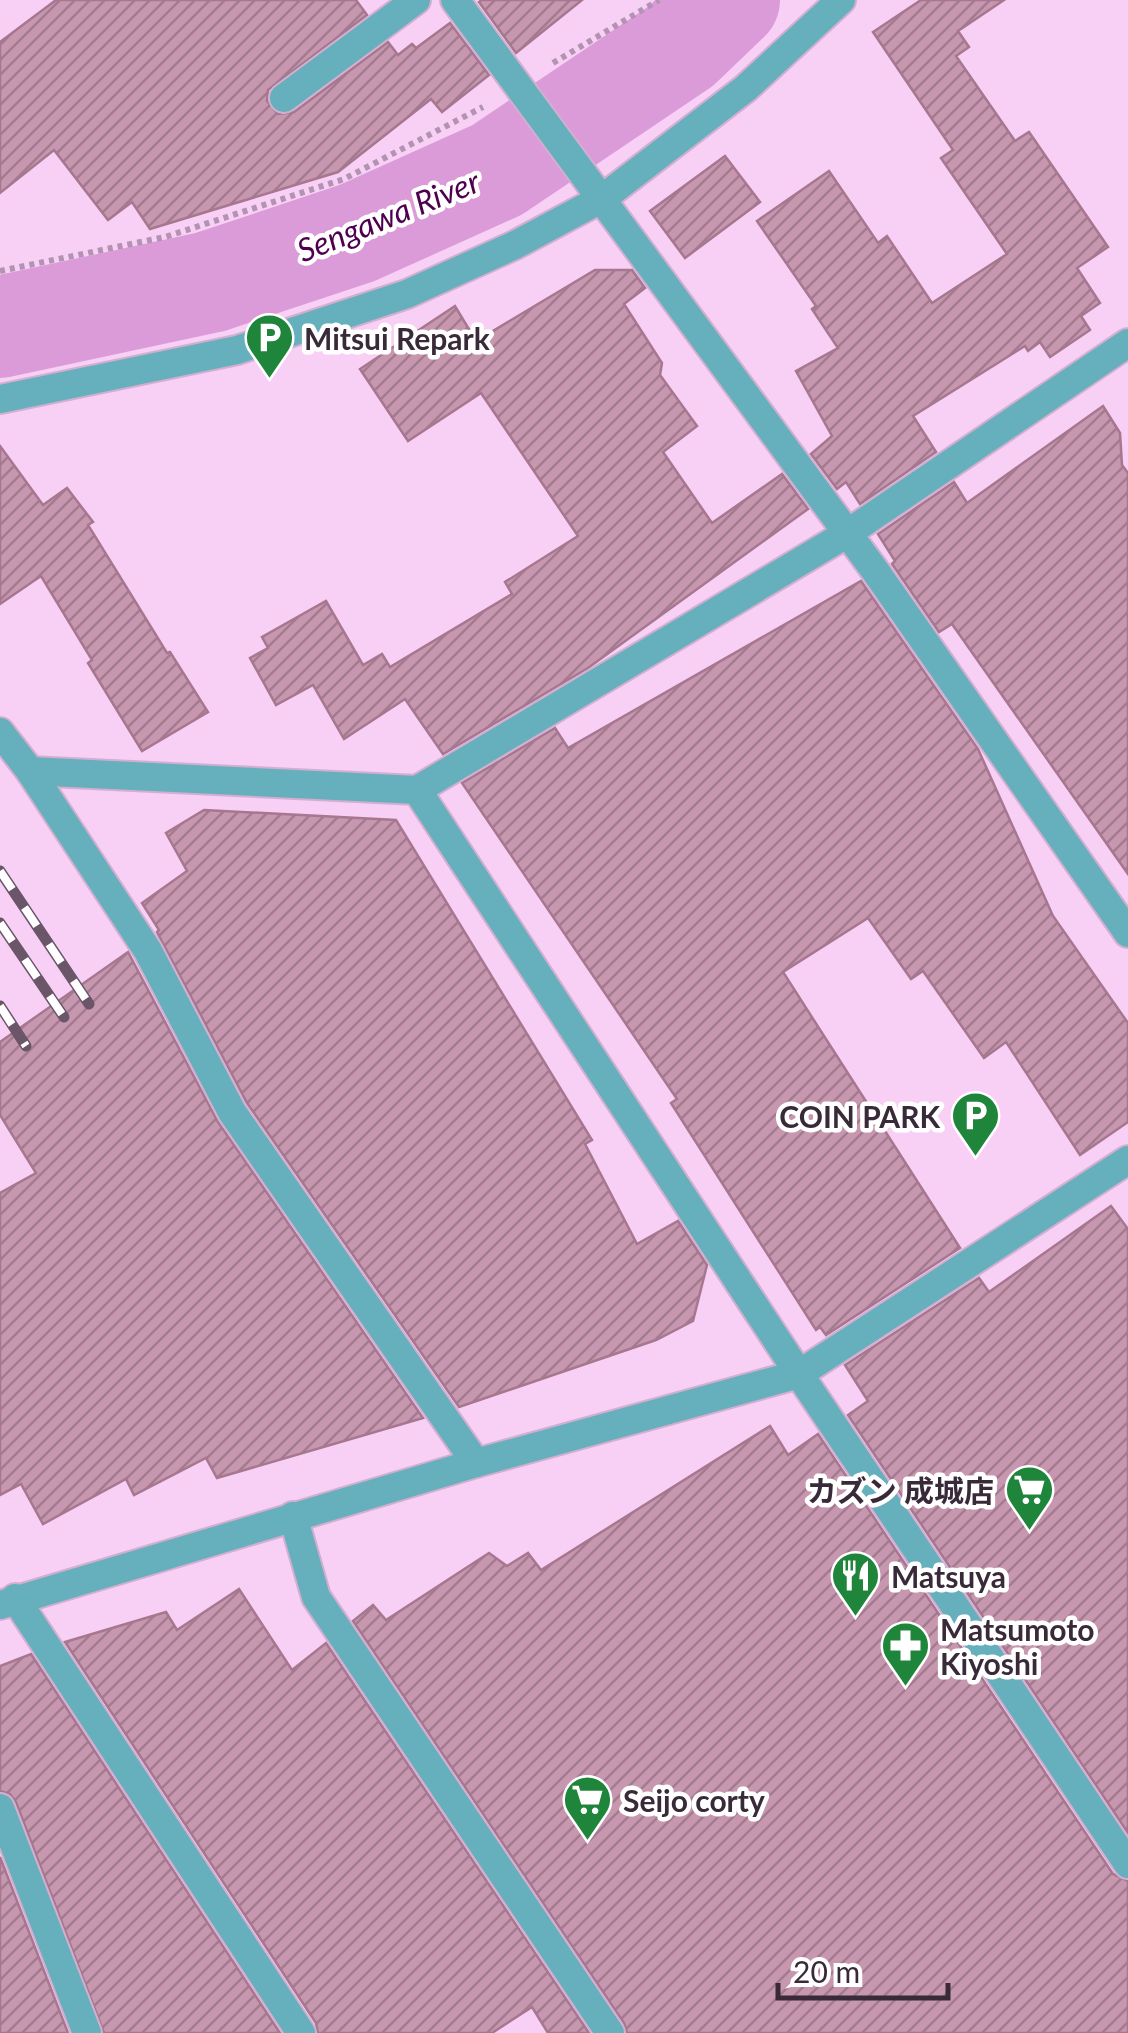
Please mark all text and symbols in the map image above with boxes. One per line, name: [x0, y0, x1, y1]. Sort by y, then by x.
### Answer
water label: Sengawa River: [291, 160, 486, 269]
parking icon: Mitsui Repark: [243, 312, 295, 380]
place label: Mitsui Repark: [304, 320, 491, 356]
parking icon: COIN PARK: [949, 1090, 1001, 1158]
place label: COIN PARK: [779, 1098, 940, 1134]
supermarket icon: カズン 成城店: [1003, 1464, 1055, 1532]
place label: カズン 成城店: [807, 1472, 994, 1508]
restaurant icon: Matsuya: [830, 1550, 882, 1618]
place label: Matsuya: [891, 1558, 1006, 1594]
place label: Matsumoto Kiyoshi: [940, 1611, 1095, 1681]
pharmacy icon: Matsumoto Kiyoshi: [879, 1620, 931, 1688]
supermarket icon: Seijo corty: [562, 1774, 614, 1842]
place label: Seijo corty: [623, 1782, 765, 1818]
scale bar: [778, 1938, 948, 2000]
text: 20 m: [793, 1953, 860, 1989]

